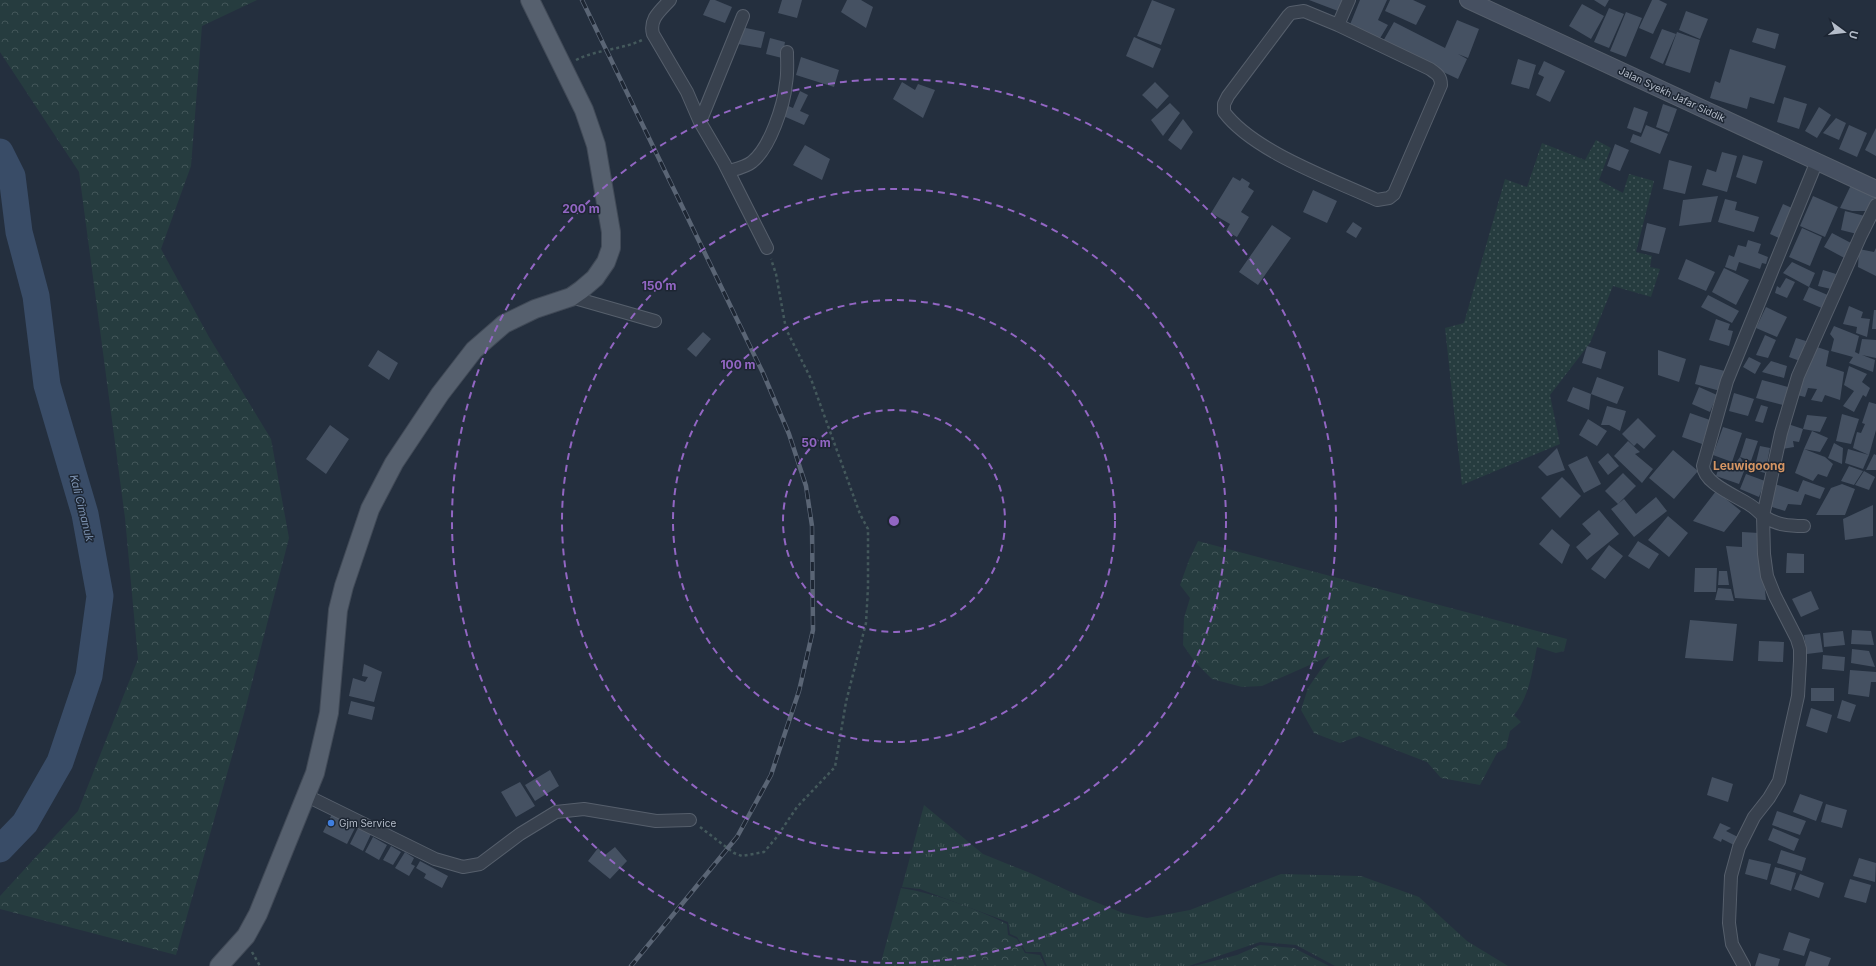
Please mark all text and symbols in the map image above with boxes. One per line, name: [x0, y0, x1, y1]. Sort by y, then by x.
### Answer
north arrow: [1824, 12, 1864, 52]
text: U: [1846, 29, 1861, 40]
street label: Jalan Syekh Jafar Siddik: [1617, 64, 1728, 124]
text: 200 m: [562, 201, 600, 216]
text: 150 m: [642, 278, 676, 293]
text: 100 m: [720, 357, 756, 372]
text: 50 m: [801, 435, 831, 450]
district label: Leuwigoong: [1713, 458, 1785, 473]
water label: Kali Cimanuk: [67, 473, 97, 544]
centre of rings: [887, 514, 901, 528]
place label: Gjm Service: [339, 817, 396, 829]
marker: Gjm Service: [326, 818, 336, 828]

